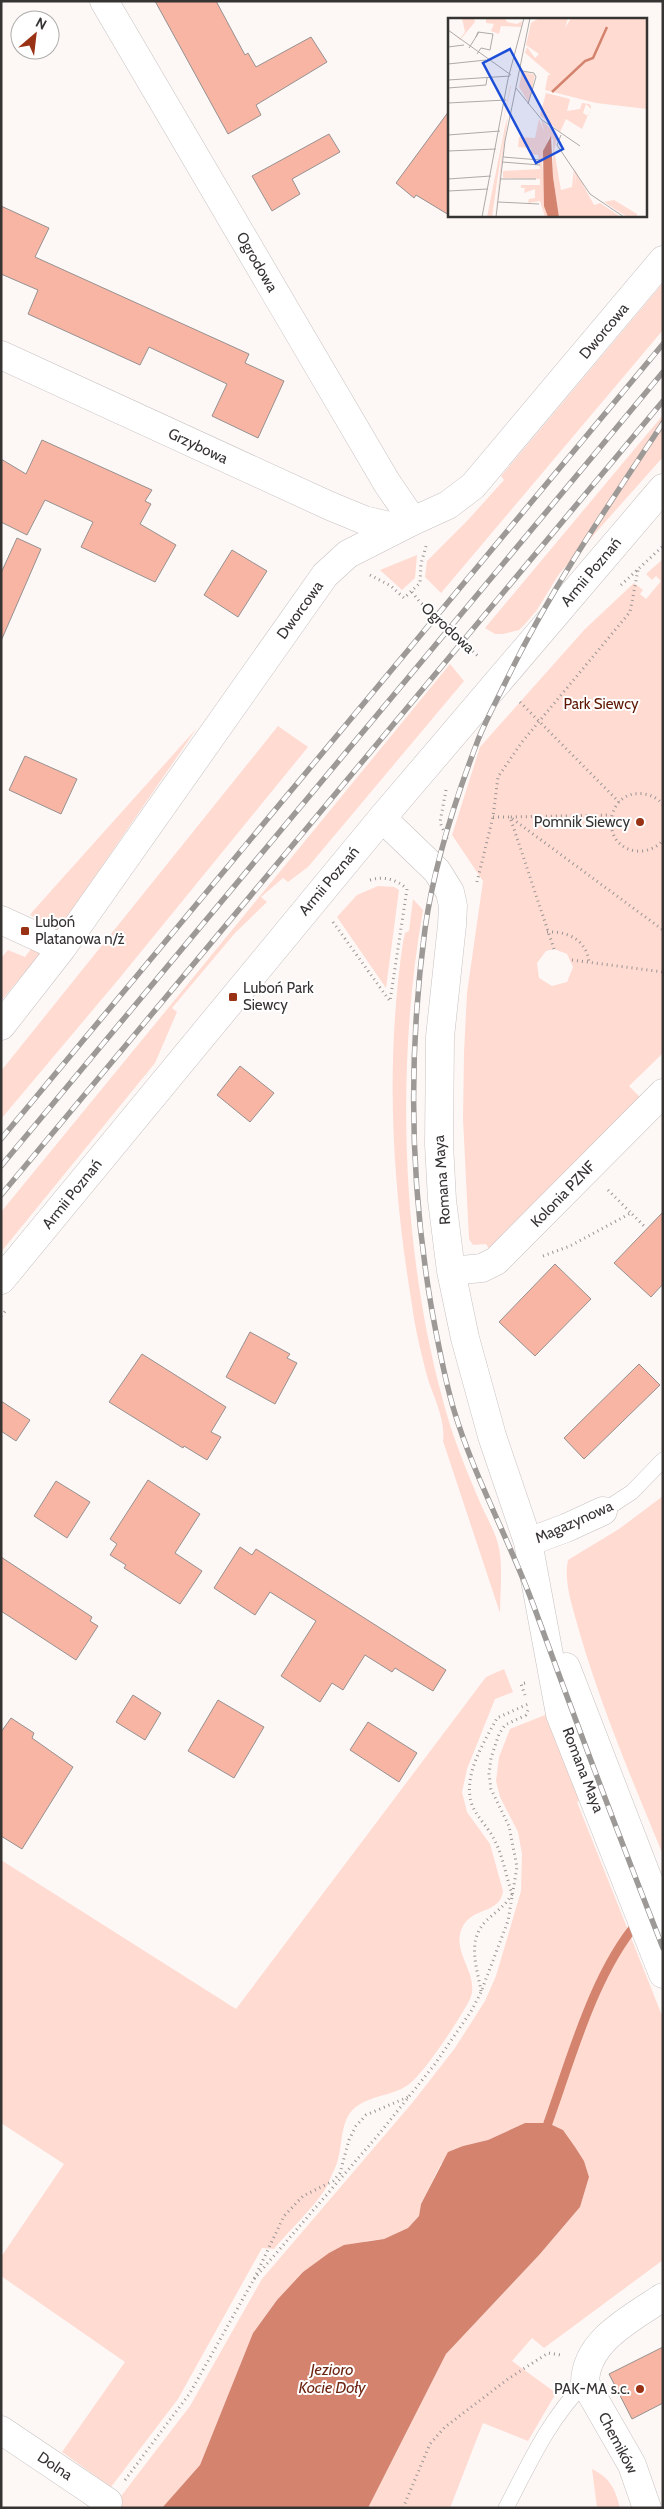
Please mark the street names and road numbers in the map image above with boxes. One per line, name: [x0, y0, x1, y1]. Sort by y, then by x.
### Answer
street label: Ogrodowa: [233, 229, 282, 296]
street label: Dworcowa: [575, 299, 633, 363]
street label: Grzybowa: [165, 424, 231, 468]
street label: Armii Poznań: [557, 534, 625, 610]
street label: Dworcowa: [273, 577, 328, 643]
street label: Ogrodowa: [418, 599, 479, 658]
street label: Armii Poznań: [295, 843, 363, 919]
street label: Romana Maya: [430, 1134, 454, 1226]
street label: Armii Poznań: [38, 1156, 106, 1232]
street label: Kolonia PZNF: [527, 1157, 599, 1231]
street label: Magazynowa: [532, 1497, 616, 1547]
street label: Romana Maya: [558, 1725, 608, 1816]
street label: Chemików: [594, 2409, 642, 2477]
street label: Dolna: [34, 2448, 77, 2485]

